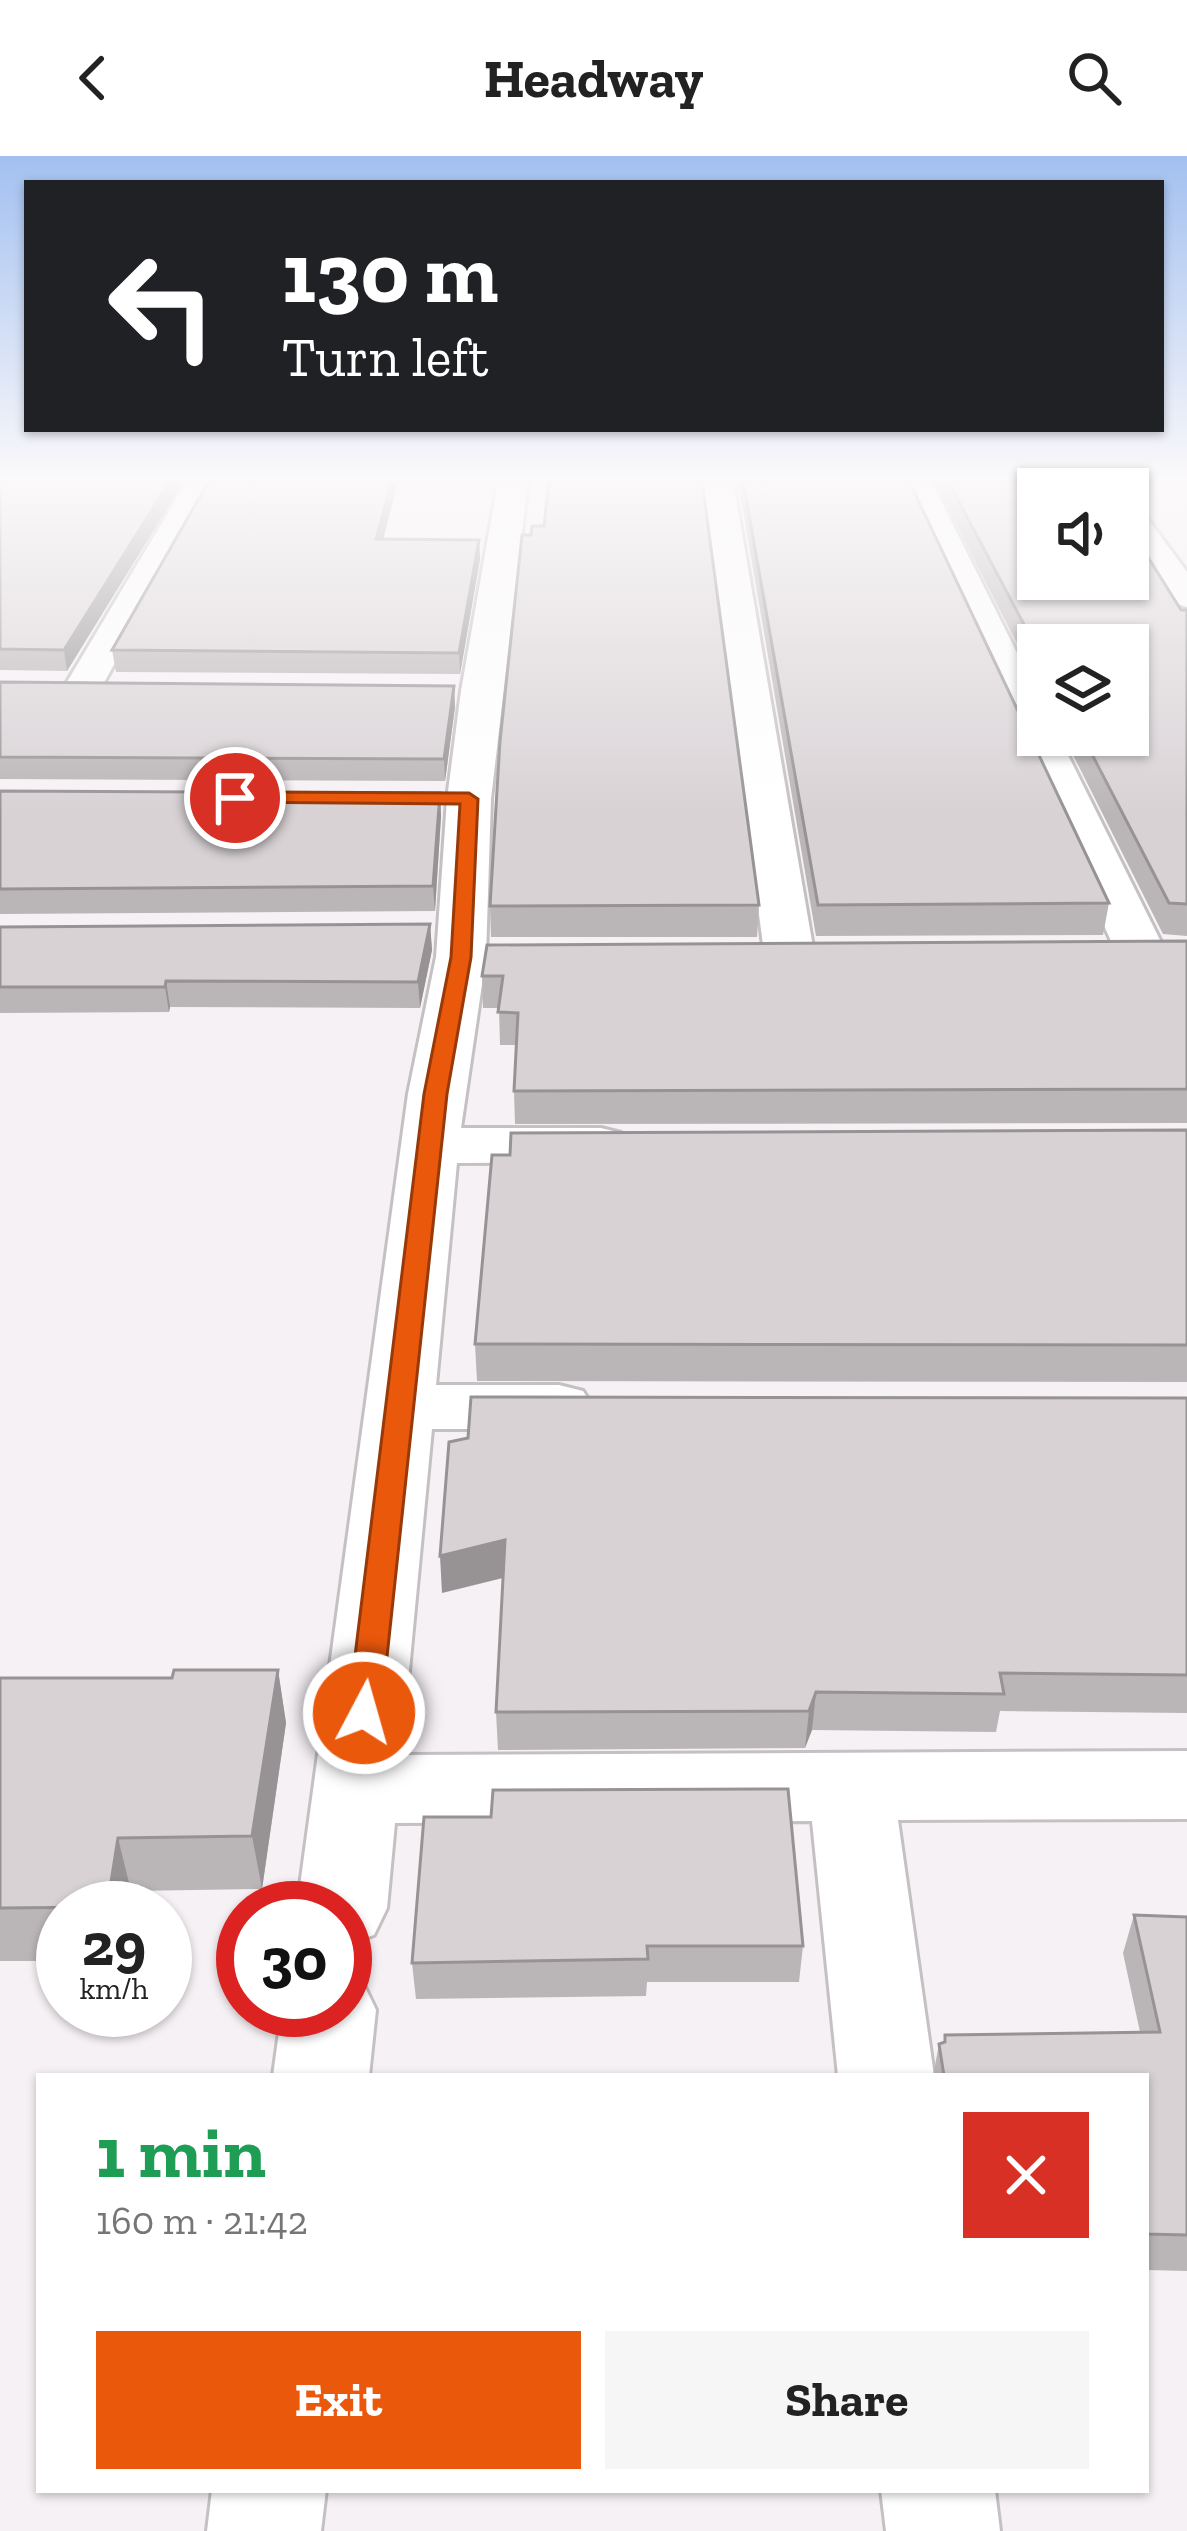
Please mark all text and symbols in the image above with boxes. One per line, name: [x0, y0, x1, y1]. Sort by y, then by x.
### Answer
icon: back: [60, 45, 126, 111]
icon: search: [1061, 45, 1127, 111]
text: Headway: [484, 46, 703, 111]
text: 130 m: [282, 223, 498, 324]
icon: left: [84, 228, 240, 384]
text: Turn left: [282, 325, 489, 390]
map controls: [1017, 468, 1149, 756]
button: sound: [1017, 468, 1149, 600]
button: layers: [1017, 624, 1149, 756]
pin: [184, 747, 286, 849]
icon: arrive: [202, 765, 268, 831]
position arrow: [301, 1650, 427, 1776]
speed limit sign: 30: [216, 1881, 372, 2037]
text: 29: [82, 1908, 146, 1980]
text: km/h: [80, 1971, 148, 2007]
text: 1 min: [96, 2109, 266, 2195]
button: close: [963, 2112, 1089, 2238]
text: 160 m · 21:42: [96, 2197, 308, 2244]
button: Exit: [96, 2331, 581, 2469]
button: Share: [605, 2331, 1089, 2469]

